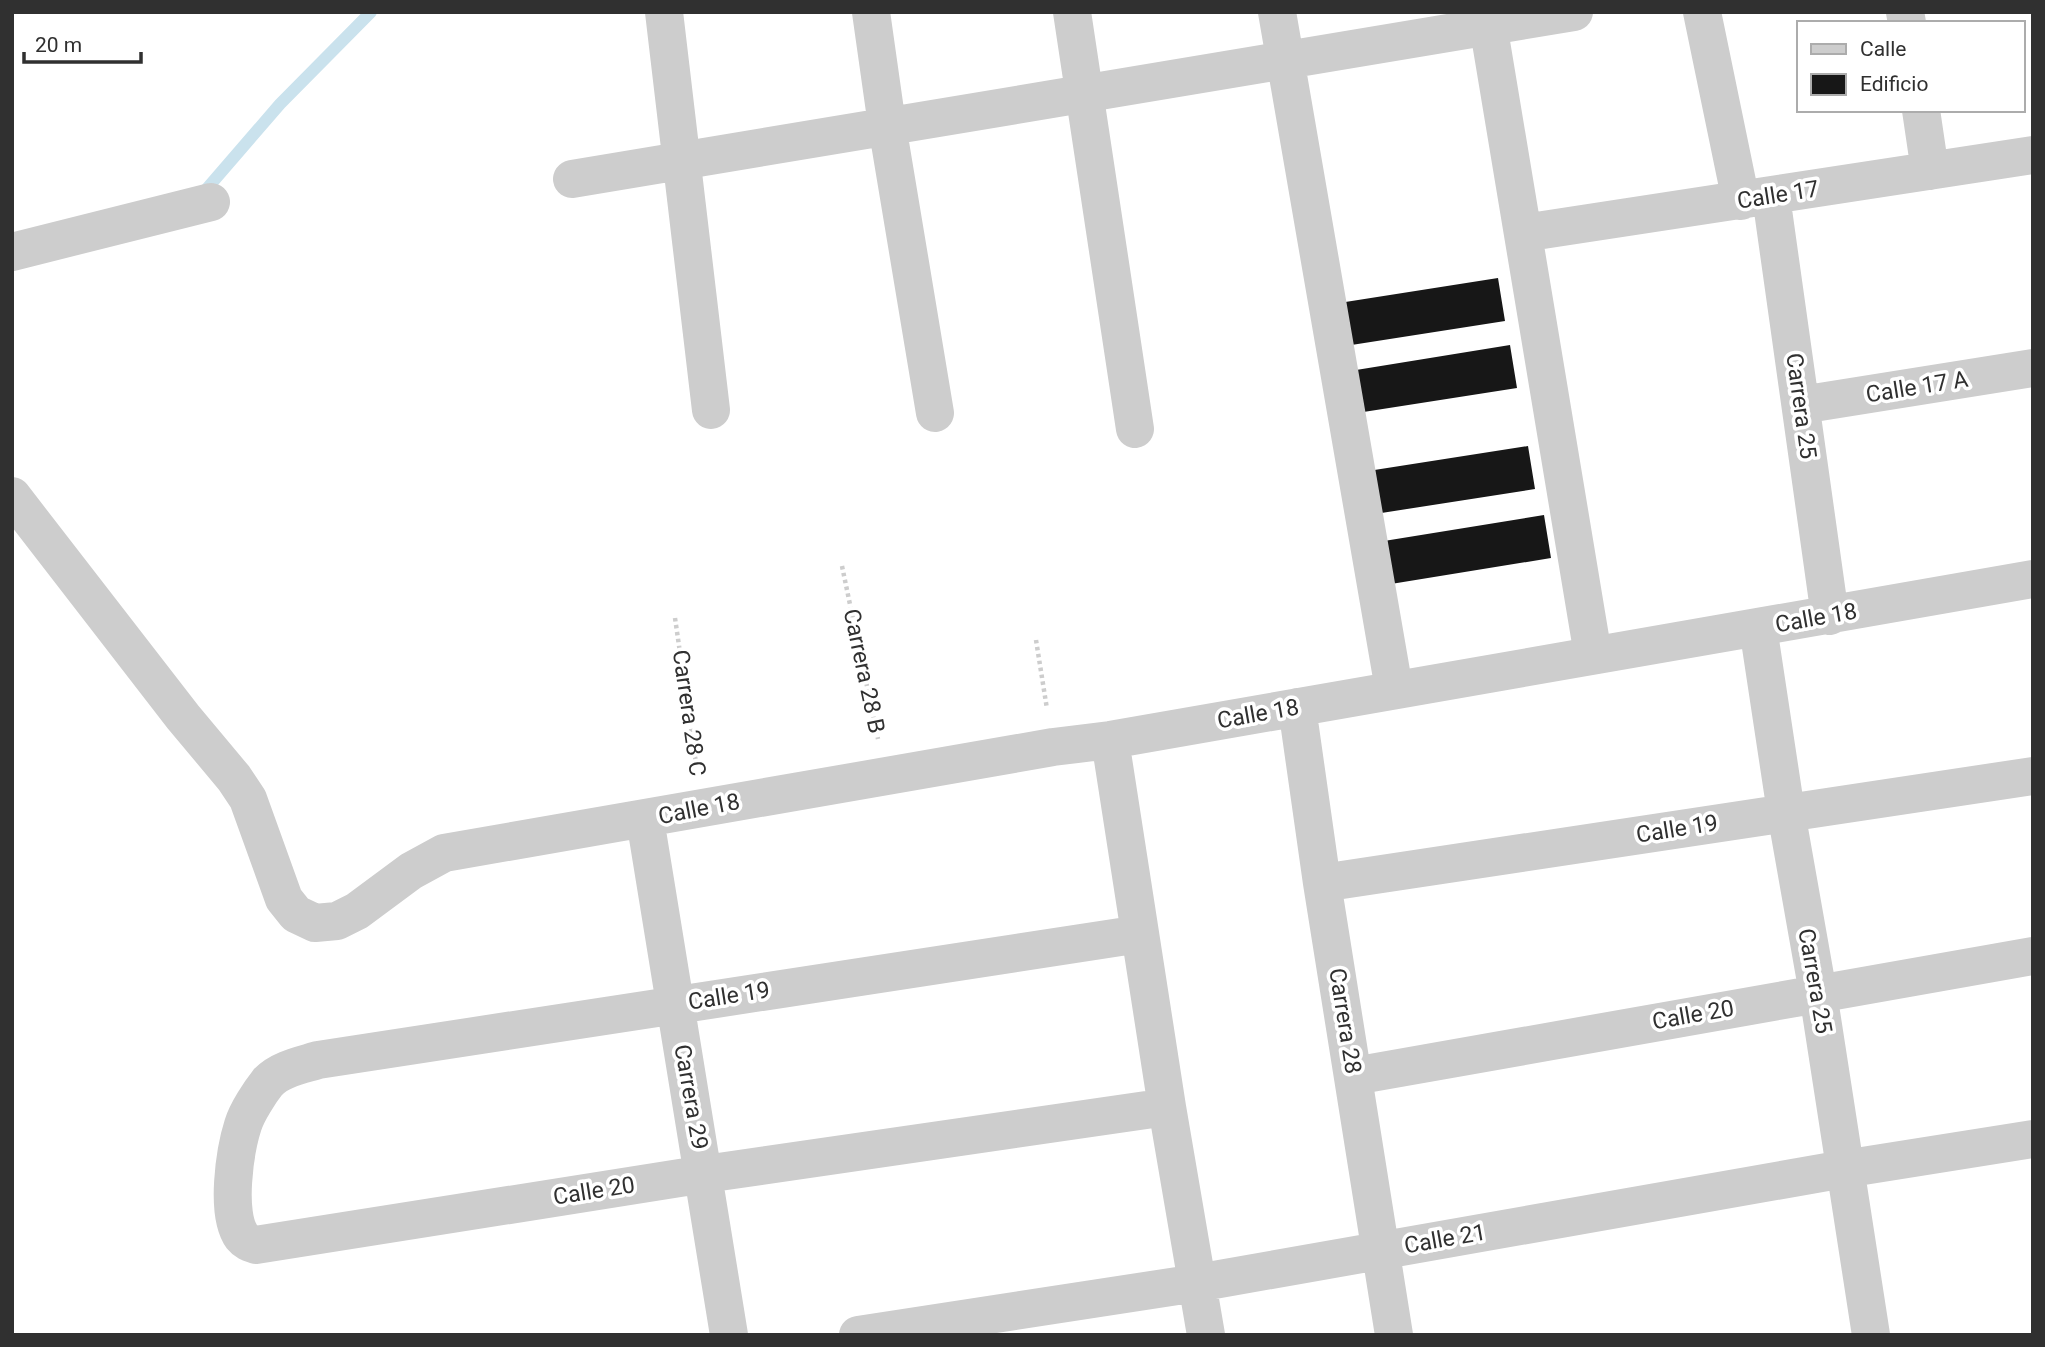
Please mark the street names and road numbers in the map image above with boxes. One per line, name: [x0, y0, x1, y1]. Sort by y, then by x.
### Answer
street label: Calle 17: [1735, 175, 1821, 215]
street label: Carrera 25: [1780, 351, 1822, 461]
street label: Calle 17 A: [1864, 366, 1970, 408]
street label: Calle 18: [1773, 598, 1859, 638]
street label: Carrera 28 B: [838, 606, 890, 736]
street label: Carrera 28 C: [667, 648, 711, 778]
street label: Calle 18: [1215, 694, 1301, 734]
street label: Calle 18: [656, 788, 742, 830]
street label: Calle 19: [1634, 809, 1720, 849]
street label: Carrera 25: [1792, 926, 1838, 1036]
street label: Carrera 28: [1323, 966, 1367, 1076]
street label: Calle 19: [686, 976, 772, 1016]
street label: Calle 20: [1650, 995, 1736, 1035]
street label: Carrera 29: [668, 1042, 714, 1152]
street label: Calle 20: [551, 1171, 637, 1211]
street label: Calle 21: [1402, 1219, 1488, 1259]

